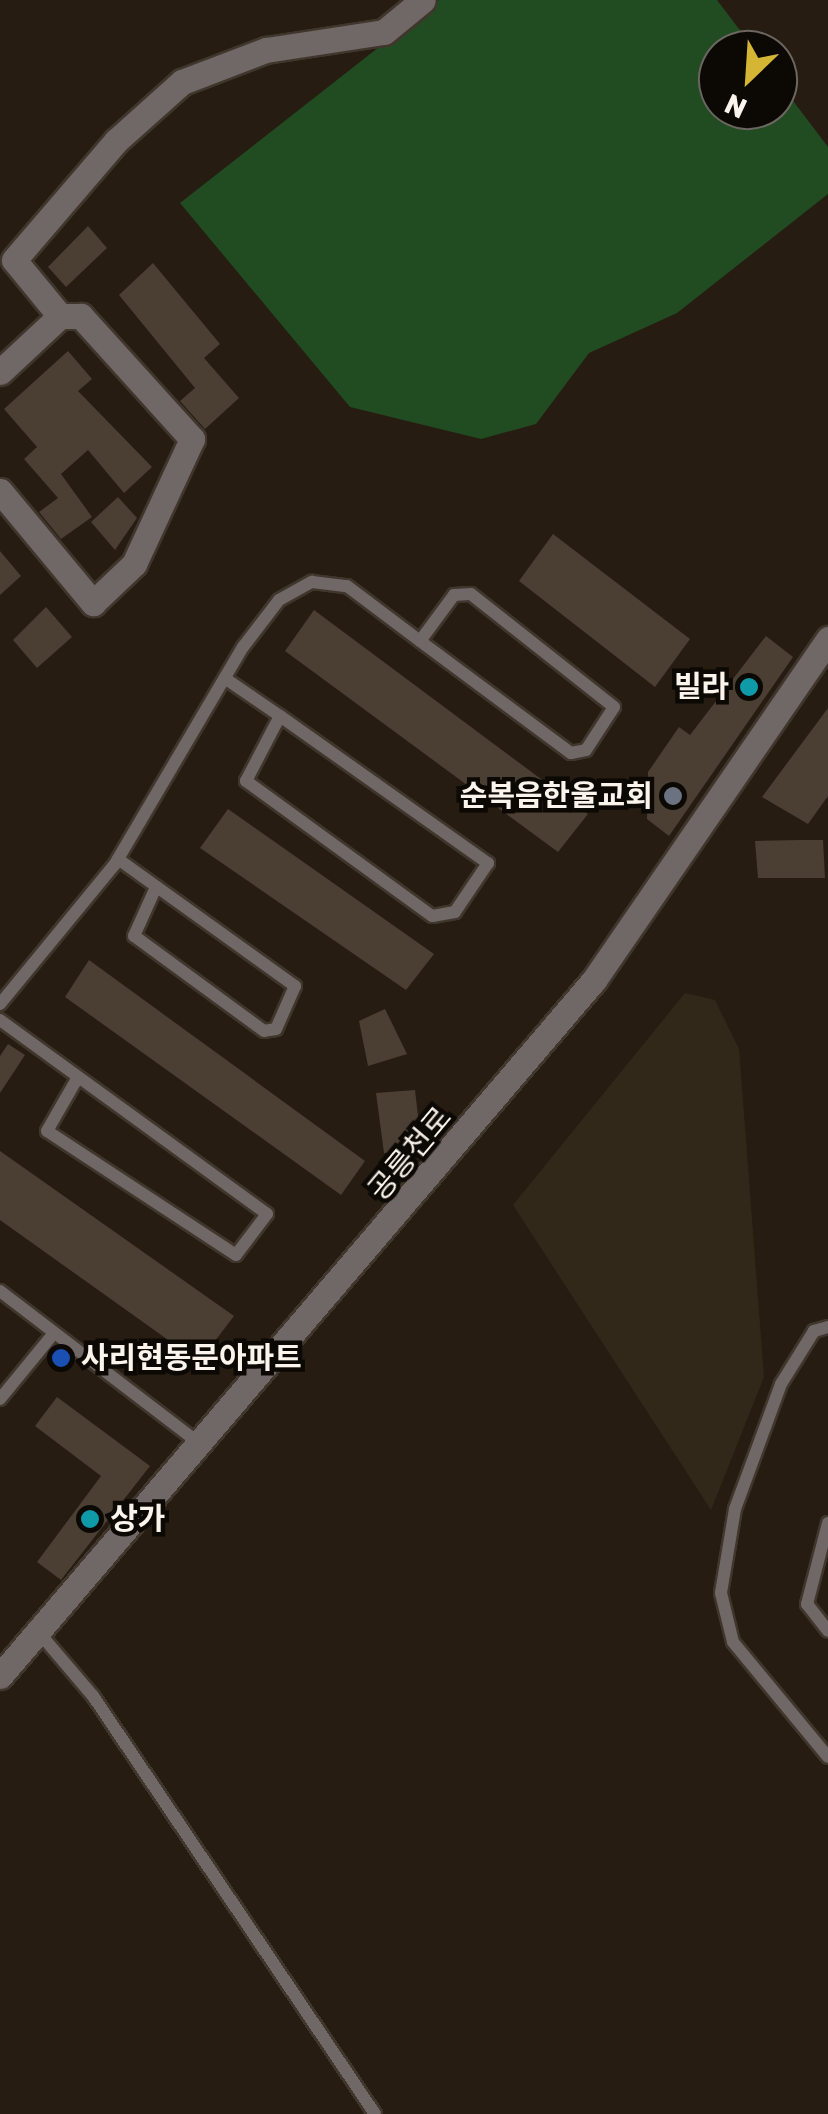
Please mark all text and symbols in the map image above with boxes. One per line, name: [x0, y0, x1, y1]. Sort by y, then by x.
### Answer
north arrow: [698, 30, 798, 130]
text: N: [720, 87, 752, 125]
place label: 빌라: [674, 669, 729, 705]
marker: 빌라: [738, 676, 760, 698]
place label: 순복음한울교회: [460, 778, 653, 814]
marker: 순복음한울교회: [662, 785, 684, 807]
street label: 공릉천로: [361, 1100, 459, 1208]
place label: 사리현동문아파트: [81, 1340, 302, 1376]
marker: 사리현동문아파트: [50, 1347, 72, 1369]
place label: 상가: [110, 1501, 165, 1537]
marker: 상가: [79, 1508, 101, 1530]

